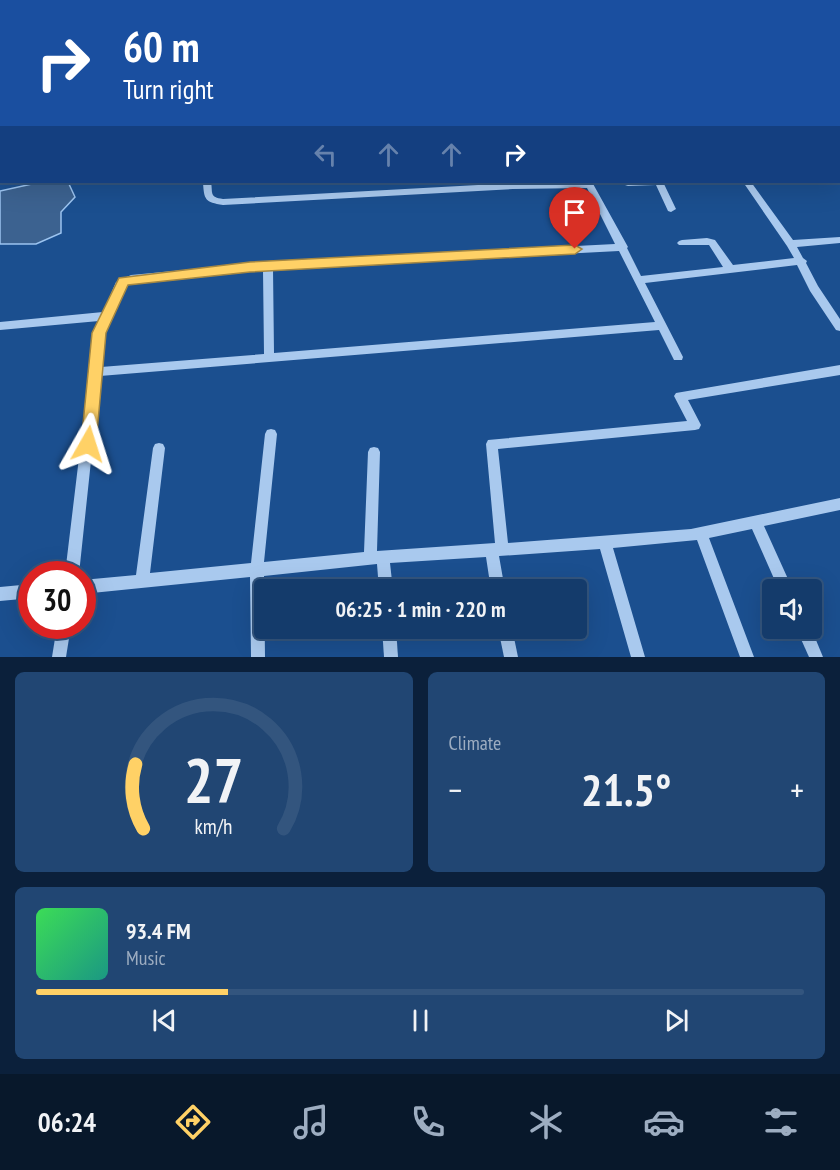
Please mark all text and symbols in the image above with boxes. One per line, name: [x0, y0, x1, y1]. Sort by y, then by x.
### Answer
text: 60 m: [123, 19, 200, 74]
icon: right: [24, 24, 102, 102]
text: Turn right: [123, 72, 214, 106]
icon: left: [309, 138, 342, 171]
icon: ahead: [372, 138, 405, 171]
icon: ahead: [435, 138, 468, 171]
icon: right: [498, 138, 531, 171]
pin: [549, 187, 600, 249]
icon: arrive: [558, 196, 591, 229]
position arrow: [56, 412, 120, 476]
speed limit sign: 30: [18, 561, 96, 639]
map controls: [762, 579, 822, 639]
button: sound: [762, 579, 822, 639]
text: 06:25 · 1 min · 220 m: [335, 595, 506, 623]
text: Climate: [449, 730, 501, 756]
text: 27: [184, 739, 244, 820]
text: 21.5°: [581, 760, 671, 818]
text: −: [449, 768, 462, 811]
text: +: [790, 768, 804, 811]
text: km/h: [195, 812, 233, 840]
text: 93.4 FM: [126, 917, 191, 945]
text: Music: [126, 945, 166, 971]
icon: previous: [148, 1004, 181, 1037]
icon: pause: [404, 1004, 437, 1037]
icon: next: [660, 1004, 693, 1037]
icon: directions: [172, 1101, 214, 1143]
icon: music: [290, 1101, 332, 1143]
icon: phone: [407, 1101, 449, 1143]
icon: climate: [525, 1101, 567, 1143]
icon: car: [643, 1101, 685, 1143]
icon: filters: [760, 1101, 802, 1143]
text: 06:24: [38, 1105, 96, 1139]

